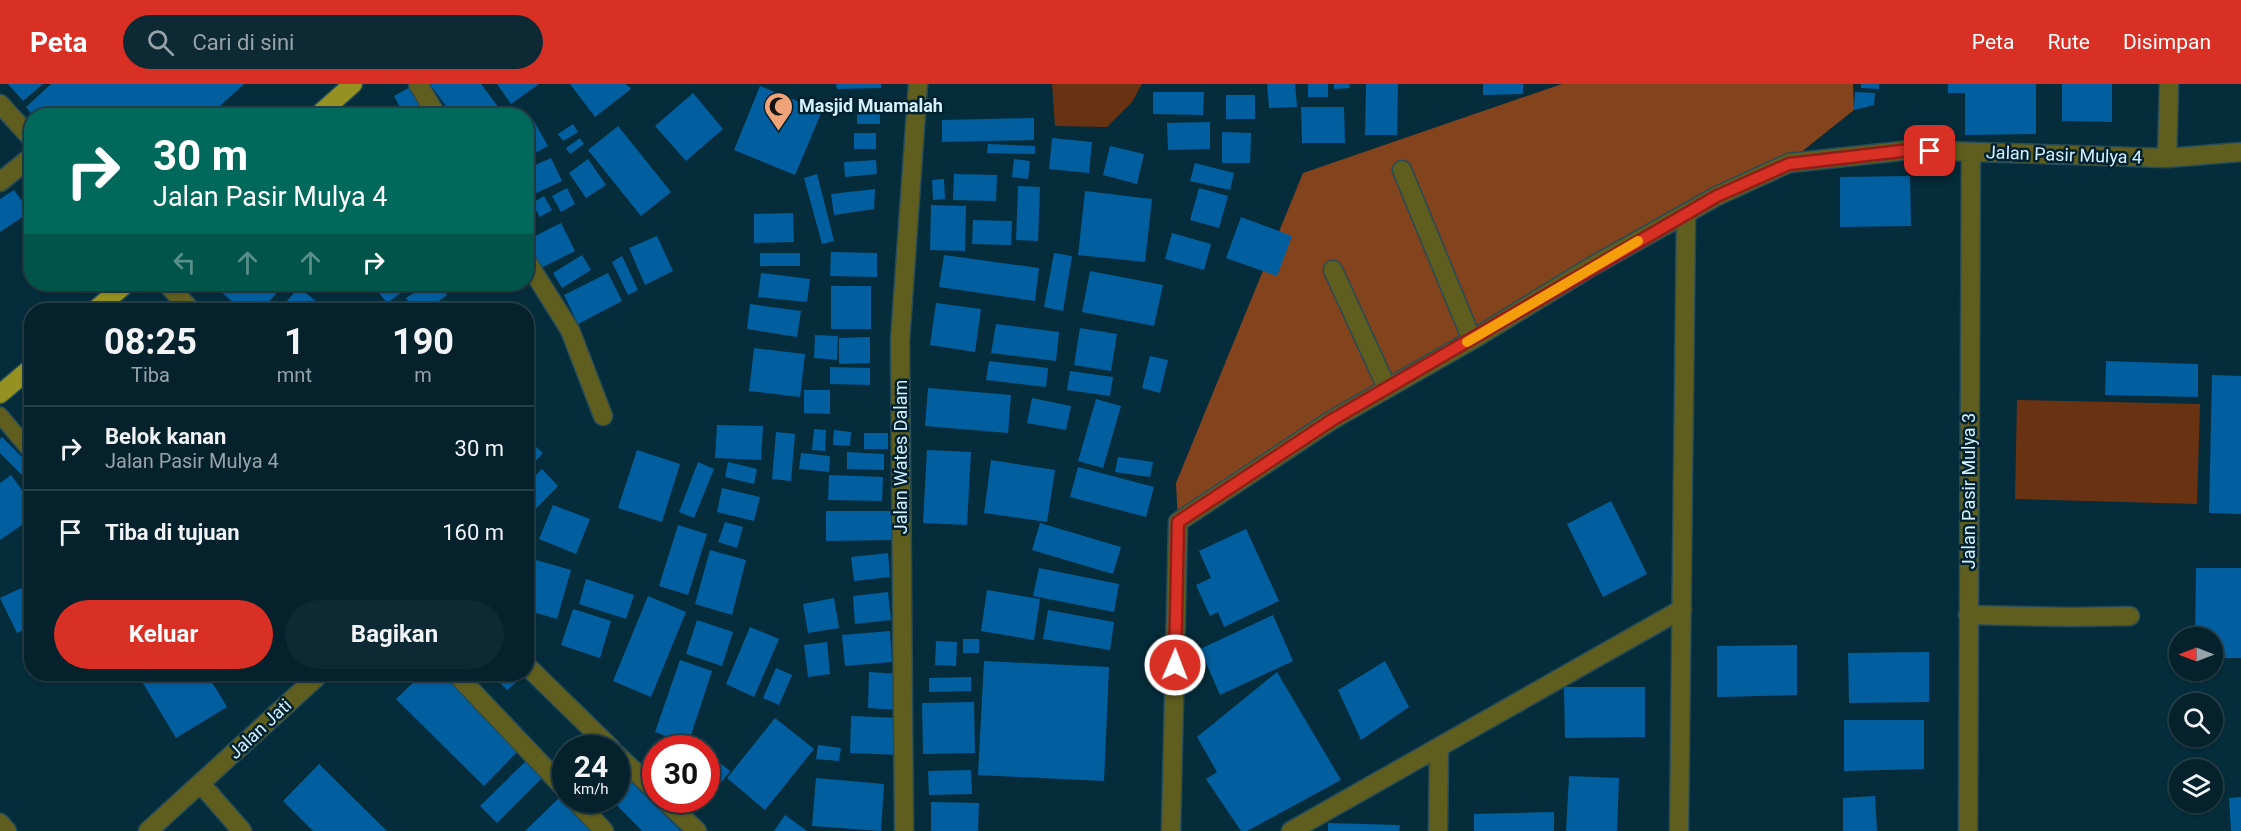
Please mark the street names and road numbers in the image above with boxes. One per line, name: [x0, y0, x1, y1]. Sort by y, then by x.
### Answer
street label: Jalan Pasir Mulya 4: [1986, 141, 2143, 168]
street label: Jalan Wates Dalam: [890, 380, 911, 534]
street label: Jalan Pasir Mulya 3: [1958, 413, 1979, 569]
street label: Jalan Jati: [224, 694, 295, 763]

